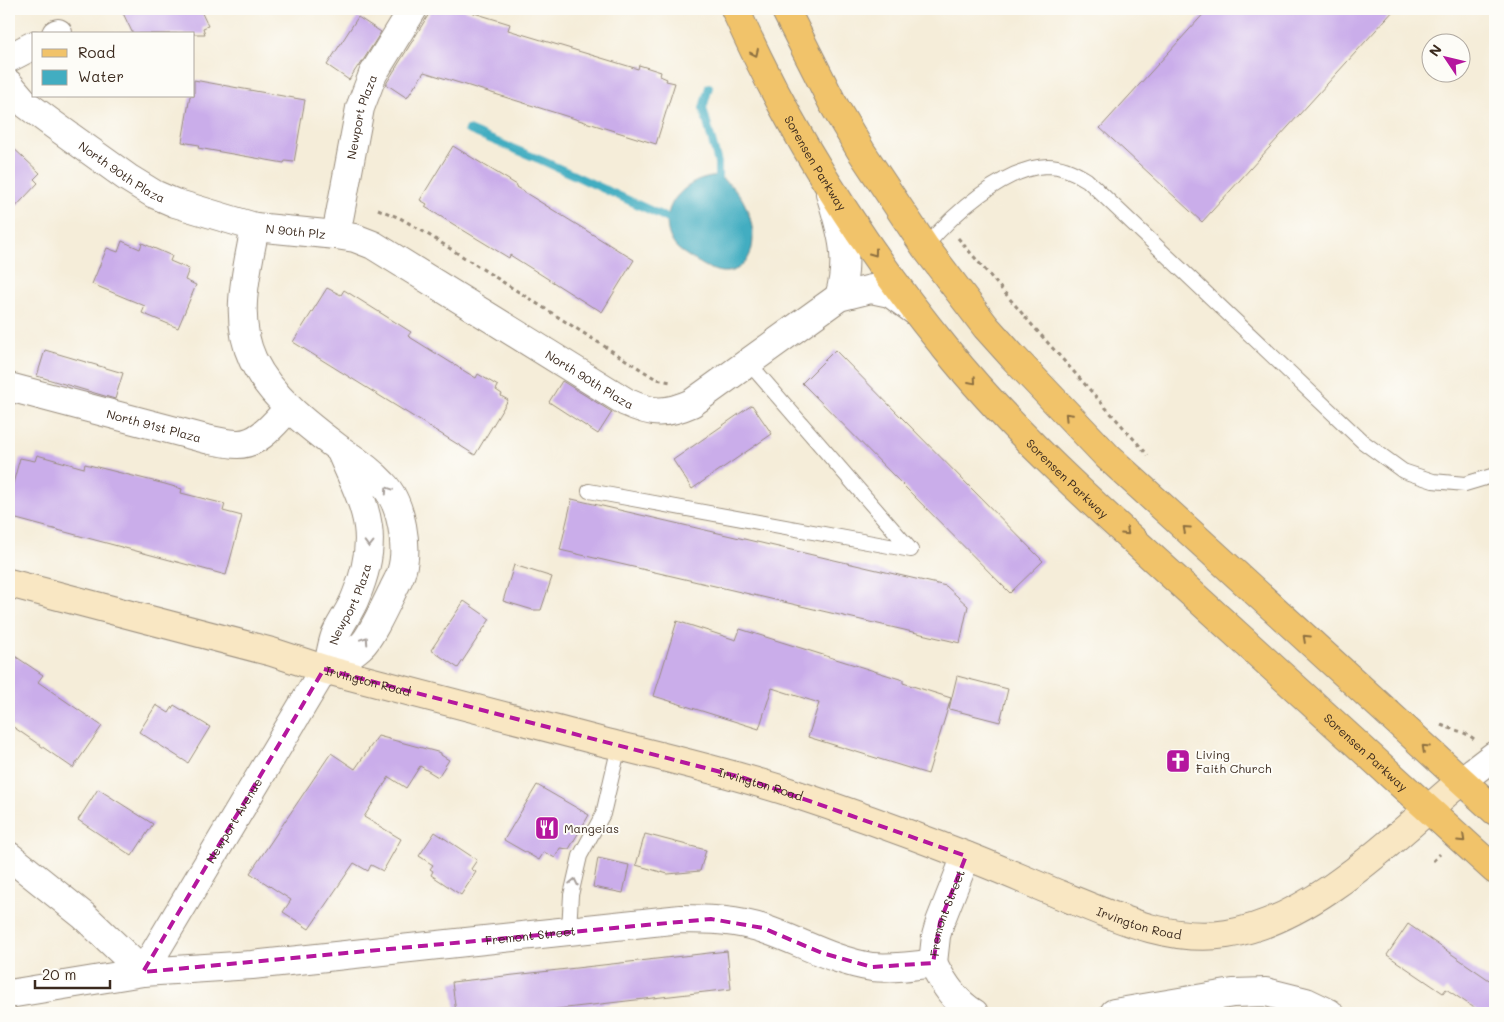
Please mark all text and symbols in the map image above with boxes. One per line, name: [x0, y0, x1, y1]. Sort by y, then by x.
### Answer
legend: [32, 32, 195, 98]
north arrow: [1422, 32, 1472, 82]
text: N: [1424, 40, 1446, 60]
text: Road: [78, 42, 115, 62]
one-way arrow: [749, 48, 759, 57]
text: Water: [78, 66, 124, 86]
street label: Newport Plaza: [343, 72, 380, 160]
street label: Sorensen Parkway: [781, 113, 850, 214]
street label: North 90th Plaza: [76, 137, 168, 206]
street label: N 90th Plz: [265, 220, 327, 242]
one-way arrow: [868, 247, 876, 256]
street label: North 90th Plaza: [543, 346, 636, 412]
one-way arrow: [967, 375, 976, 384]
street label: North 91st Plaza: [105, 405, 203, 445]
one-way arrow: [1065, 413, 1074, 422]
street label: Sorensen Parkway: [1023, 435, 1112, 522]
one-way arrow: [384, 487, 394, 496]
one-way arrow: [1182, 525, 1191, 534]
one-way arrow: [1120, 526, 1129, 535]
one-way arrow: [364, 541, 375, 549]
street label: Newport Plaza: [325, 562, 374, 647]
one-way arrow: [1303, 635, 1312, 644]
one-way arrow: [359, 636, 368, 646]
street label: Irvington Road: [323, 662, 413, 699]
street label: Sorensen Parkway: [1321, 710, 1411, 795]
one-way arrow: [1422, 745, 1431, 754]
place label: Living Faith Church: [1196, 746, 1272, 776]
church icon: Living Faith Church: [1165, 748, 1191, 774]
street label: Irvington Road: [716, 763, 805, 804]
street label: Newport Avenue: [202, 775, 265, 866]
restaurant icon: Mangeias: [534, 815, 560, 841]
place label: Mangeias: [564, 820, 619, 836]
one-way arrow: [1456, 833, 1465, 842]
street label: Fremont Street: [926, 867, 968, 957]
one-way arrow: [569, 878, 579, 886]
street label: Irvington Road: [1094, 903, 1183, 943]
street label: Fremont Street: [484, 922, 576, 948]
scale bar: [35, 957, 110, 989]
text: 20 m: [42, 964, 76, 984]

